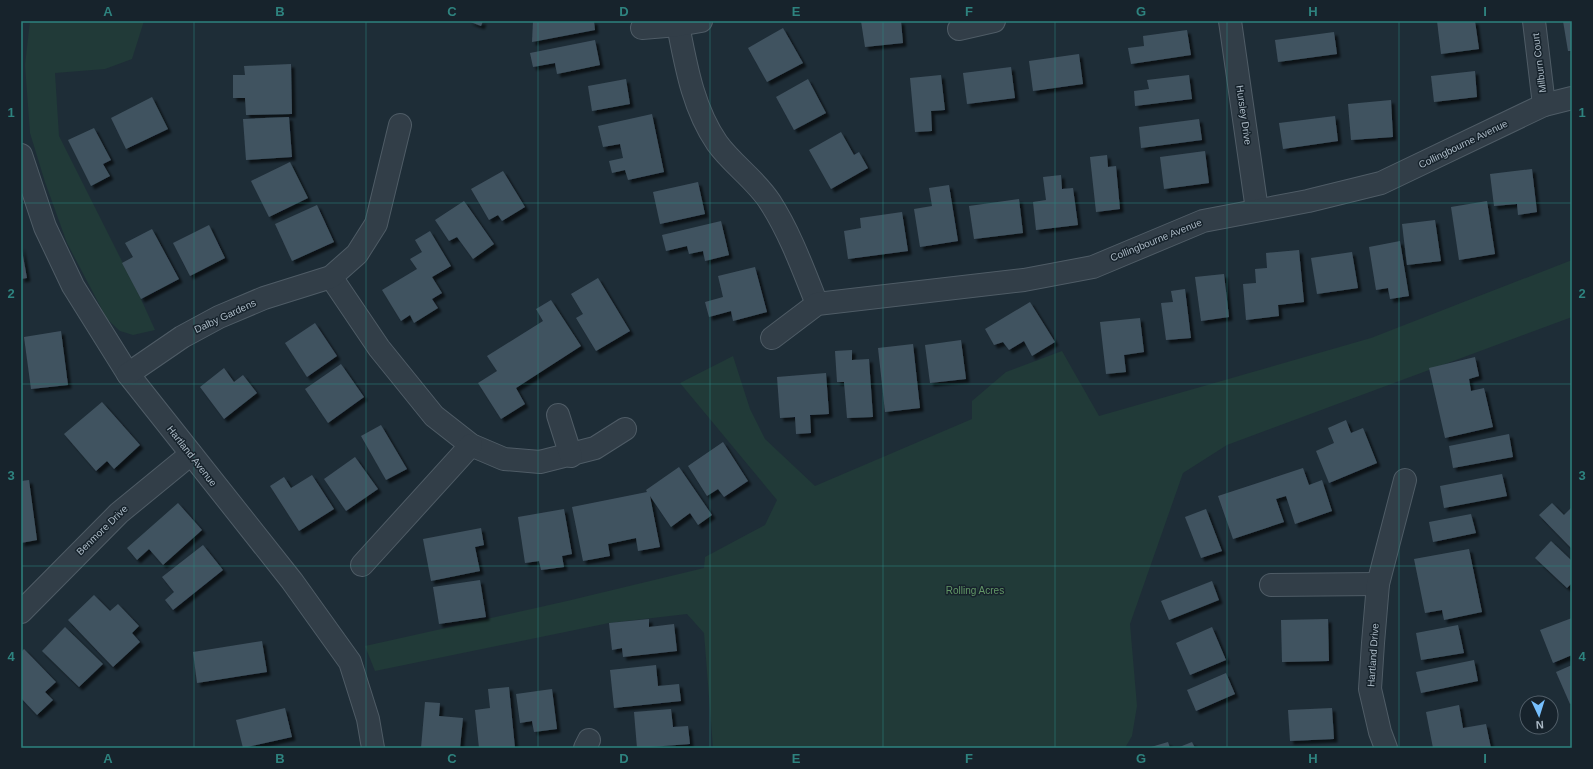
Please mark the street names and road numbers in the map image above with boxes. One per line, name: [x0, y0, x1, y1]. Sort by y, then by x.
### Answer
street label: Milburn Court: [1530, 32, 1548, 93]
street label: Hursley Drive: [1234, 85, 1254, 146]
street label: Collingbourne Avenue: [1417, 117, 1510, 170]
street label: Collingbourne Avenue: [1109, 216, 1204, 263]
street label: Dalby Gardens: [192, 297, 258, 335]
street label: Hartland Avenue: [165, 424, 219, 489]
street label: Benmore Drive: [74, 503, 130, 557]
street label: Hartland Drive: [1365, 622, 1381, 687]

